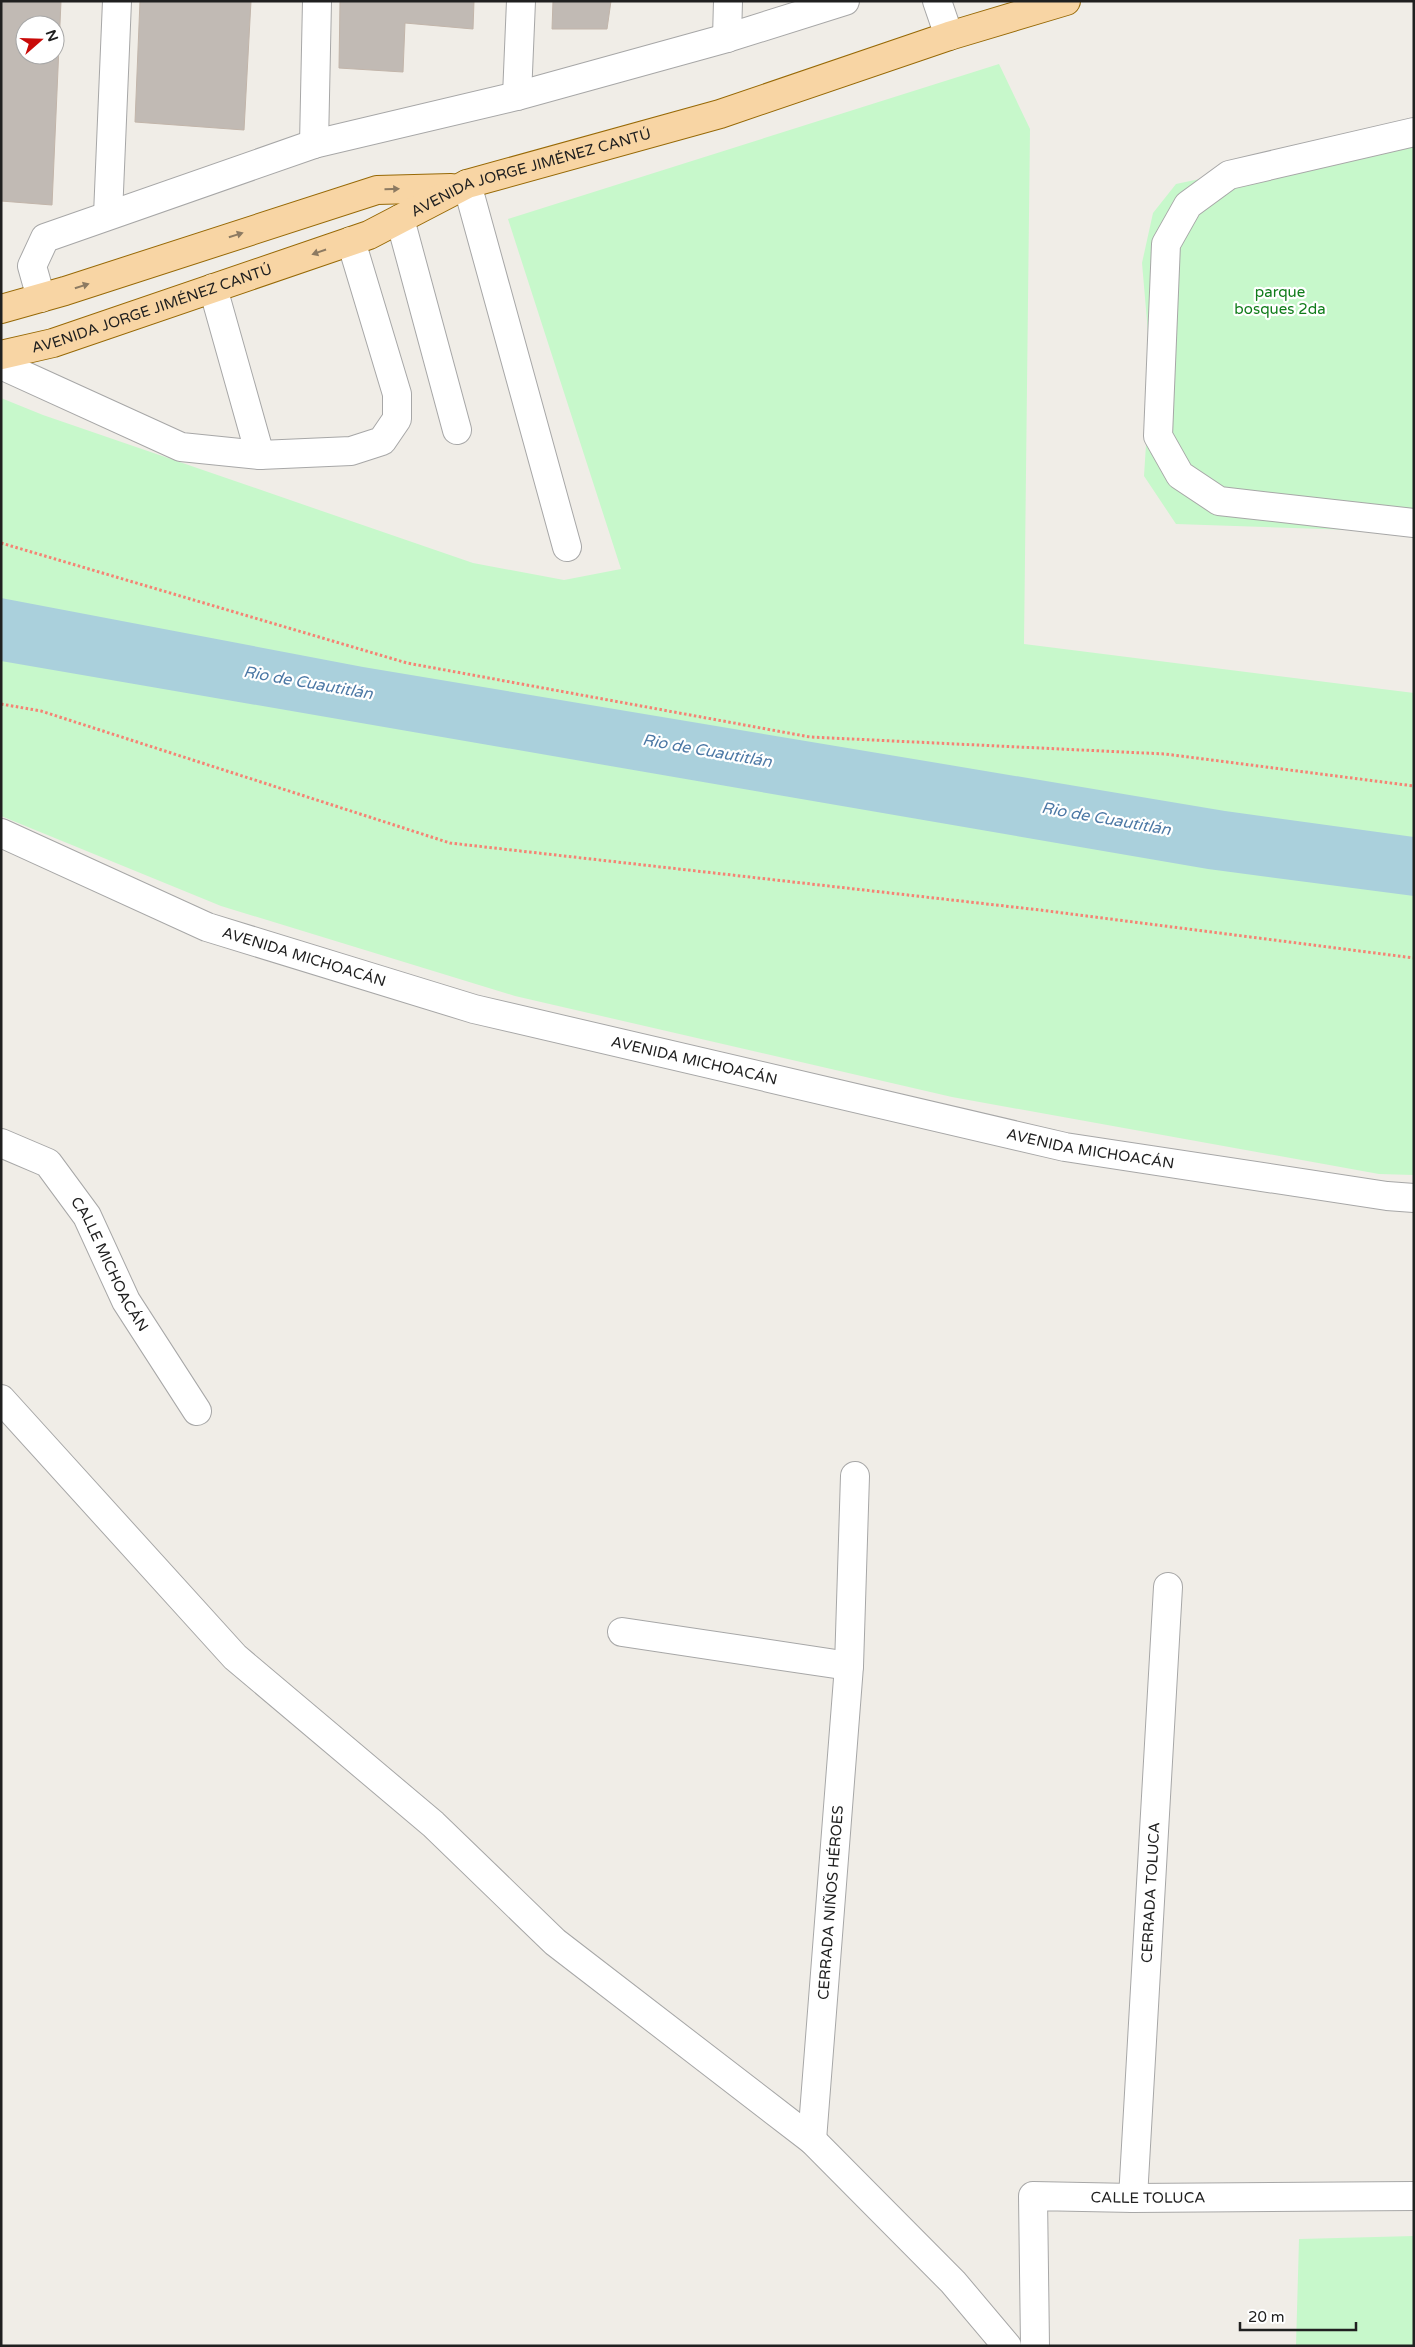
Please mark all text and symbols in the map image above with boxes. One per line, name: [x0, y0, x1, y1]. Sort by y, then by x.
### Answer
north arrow: [15, 15, 65, 65]
text: N: [42, 28, 62, 44]
street label: AVENIDA JORGE JIMÉNEZ CANTÚ: [408, 125, 653, 221]
one-way arrow: [384, 185, 400, 193]
one-way arrow: [229, 231, 244, 239]
one-way arrow: [312, 249, 327, 256]
street label: AVENIDA JORGE JIMÉNEZ CANTÚ: [30, 260, 274, 357]
one-way arrow: [74, 281, 89, 289]
park label: parque bosques 2da: [1234, 283, 1326, 318]
water label: Rio de Cuautitlán: [242, 662, 375, 704]
water label: Rio de Cuautitlán: [641, 730, 774, 772]
water label: Rio de Cuautitlán: [1040, 798, 1173, 840]
street label: AVENIDA MICHOACÁN: [220, 923, 388, 990]
street label: AVENIDA MICHOACÁN: [609, 1032, 779, 1089]
street label: AVENIDA MICHOACÁN: [1005, 1125, 1176, 1173]
street label: CALLE MICHOACÁN: [67, 1193, 152, 1335]
street label: CERRADA NIÑOS HÉROES: [814, 1805, 847, 2001]
street label: CERRADA TOLUCA: [1137, 1822, 1164, 1963]
street label: CALLE TOLUCA: [1090, 2188, 1205, 2207]
scale bar: [1240, 2300, 1356, 2332]
text: 20 m: [1248, 2308, 1285, 2326]

